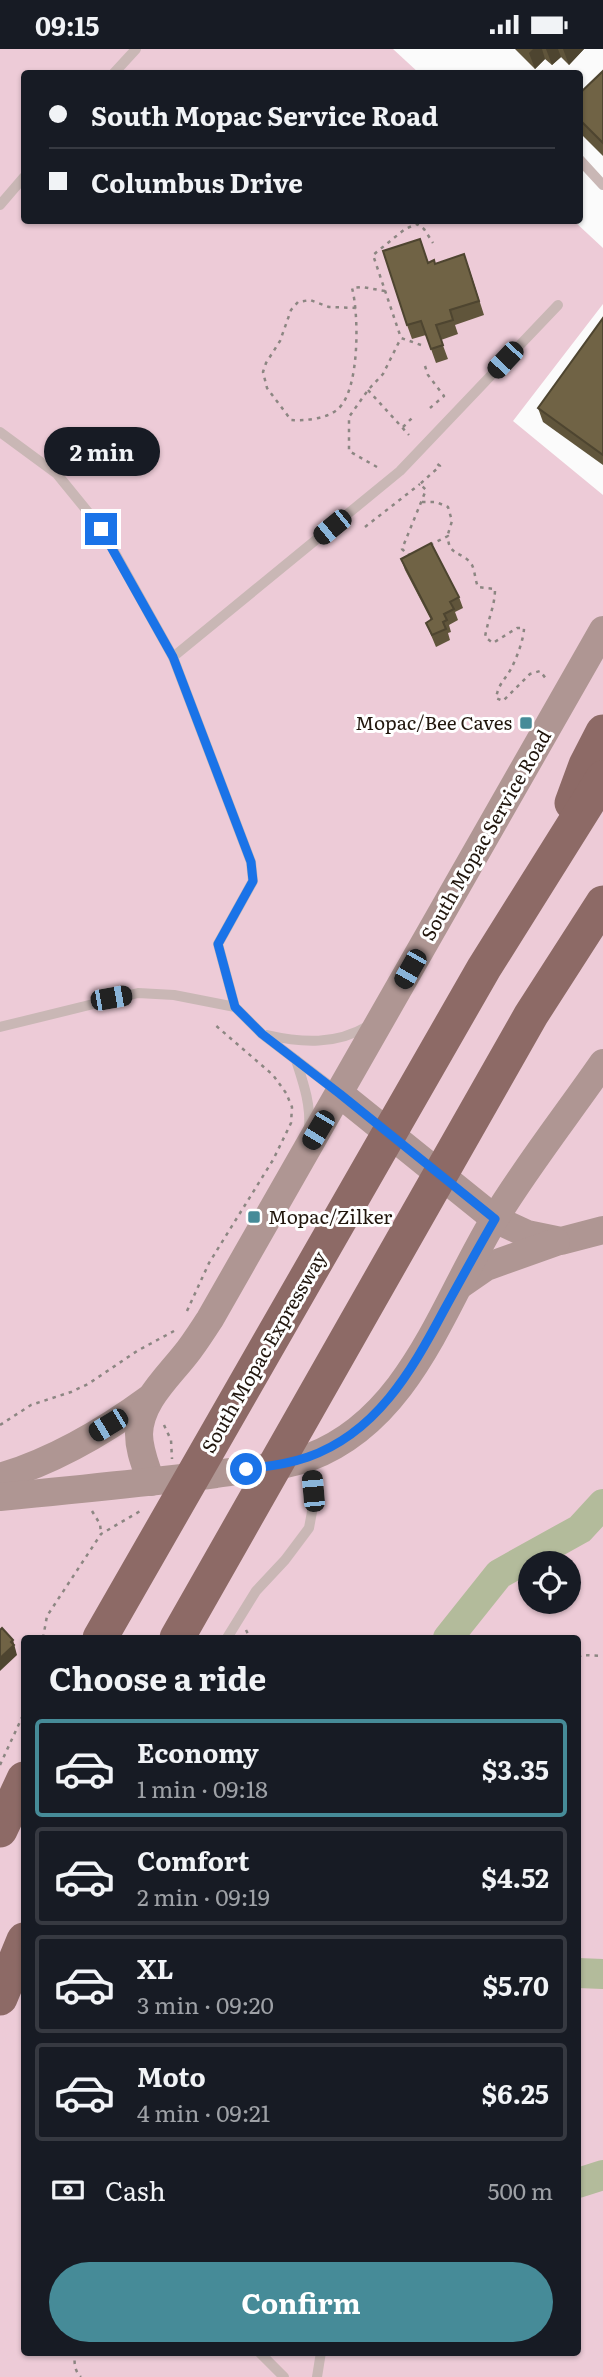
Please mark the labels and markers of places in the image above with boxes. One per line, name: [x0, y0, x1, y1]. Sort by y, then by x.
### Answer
place label: Mopac/Bee Caves: [355, 708, 512, 736]
marker: Mopac/Bee Caves: [518, 715, 534, 731]
place label: Mopac/Zilker: [268, 1202, 392, 1230]
marker: Mopac/Zilker: [246, 1209, 262, 1225]

